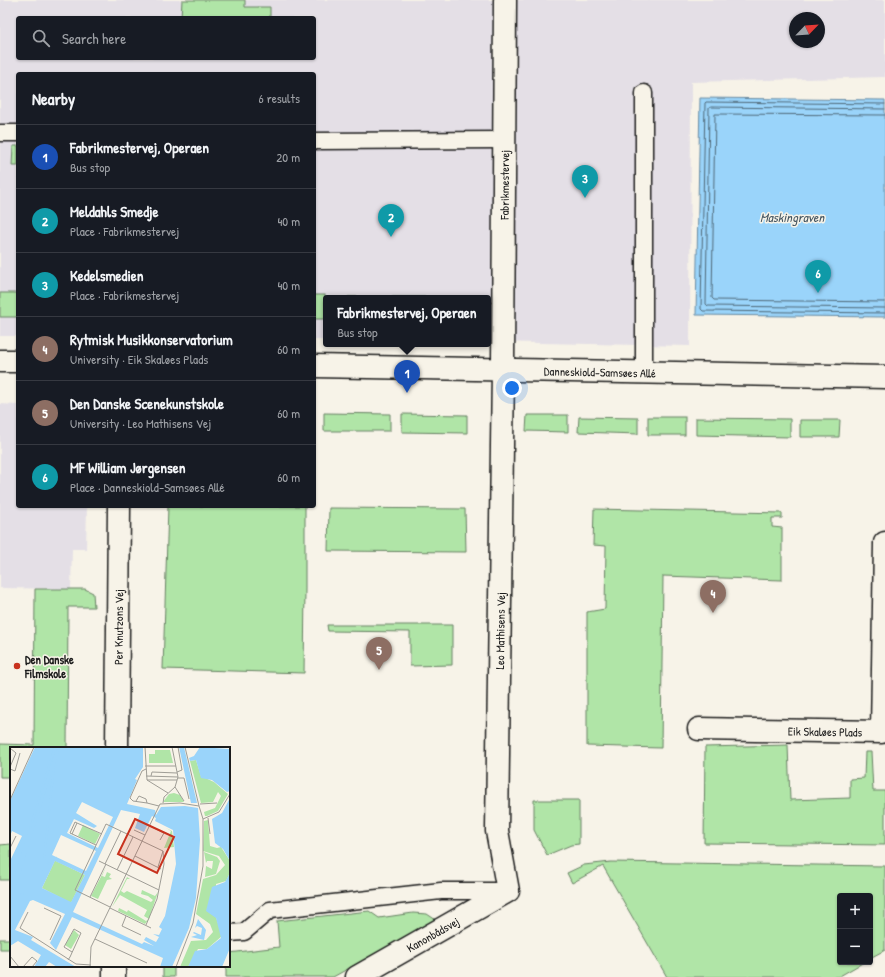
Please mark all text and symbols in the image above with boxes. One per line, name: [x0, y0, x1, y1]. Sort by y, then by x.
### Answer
north arrow: [789, 12, 825, 48]
search box: [16, 16, 316, 60]
icon: search: [30, 27, 52, 49]
text: Search here: [62, 28, 126, 49]
text: Nearby: [32, 87, 75, 110]
text: 6 results: [259, 89, 300, 107]
text: Fabrikmestervej, Operaen: [70, 137, 209, 158]
text: 1: [43, 148, 47, 166]
text: 20 m: [276, 148, 300, 166]
street label: Fabrikmestervej: [495, 150, 513, 221]
text: Bus stop: [70, 158, 110, 176]
pin: 3: [572, 165, 598, 198]
text: Meldahls Smedje: [70, 201, 159, 222]
pin: 2: [378, 204, 404, 237]
water label: Maskingraven: [760, 208, 825, 227]
text: 2: [42, 212, 48, 230]
text: 40 m: [277, 212, 300, 230]
text: Place · Fabrikmestervej: [70, 222, 179, 240]
pin: 6: [805, 260, 831, 293]
text: Kedelsmedien: [70, 265, 144, 286]
text: 3: [42, 276, 48, 294]
text: 40 m: [277, 276, 300, 294]
text: Place · Fabrikmestervej: [70, 286, 179, 304]
popup: [323, 295, 491, 347]
text: Fabrikmestervej, Operaen: [337, 302, 477, 323]
text: Bus stop: [337, 323, 378, 341]
text: Rytmisk Musikkonservatorium: [70, 329, 233, 350]
text: 4: [43, 340, 47, 358]
text: 60 m: [277, 340, 300, 358]
text: University · Eik Skaløes Plads: [70, 350, 208, 368]
pin: 1: [394, 360, 420, 393]
street label: Danneskiold-Samsøes Allé: [544, 362, 656, 381]
your location: [502, 378, 522, 398]
text: Den Danske Scenekunstskole: [70, 393, 224, 414]
text: 5: [42, 404, 48, 422]
text: 60 m: [277, 404, 300, 422]
text: University · Leo Mathisens Vej: [70, 414, 211, 432]
text: MF William Jørgensen: [70, 457, 186, 478]
text: 6: [42, 468, 48, 486]
text: 60 m: [277, 468, 300, 486]
text: Place · Danneskiold-Samsøes Allé: [70, 478, 225, 496]
pin: 4: [700, 580, 726, 613]
street label: Per Knutzons Vej: [109, 589, 127, 665]
street label: Leo Mathisens Vej: [491, 592, 509, 669]
pin: 5: [366, 637, 392, 670]
place label: Den Danske Filmskole: [24, 651, 74, 682]
marker: Den Danske Filmskole: [12, 661, 22, 671]
street label: Eik Skaløes Plads: [788, 722, 863, 740]
inset map: [10, 747, 230, 967]
map controls: [837, 893, 873, 965]
button: +: [837, 893, 873, 929]
street label: Kanonbådsvej: [403, 912, 462, 956]
button: −: [837, 929, 873, 965]

